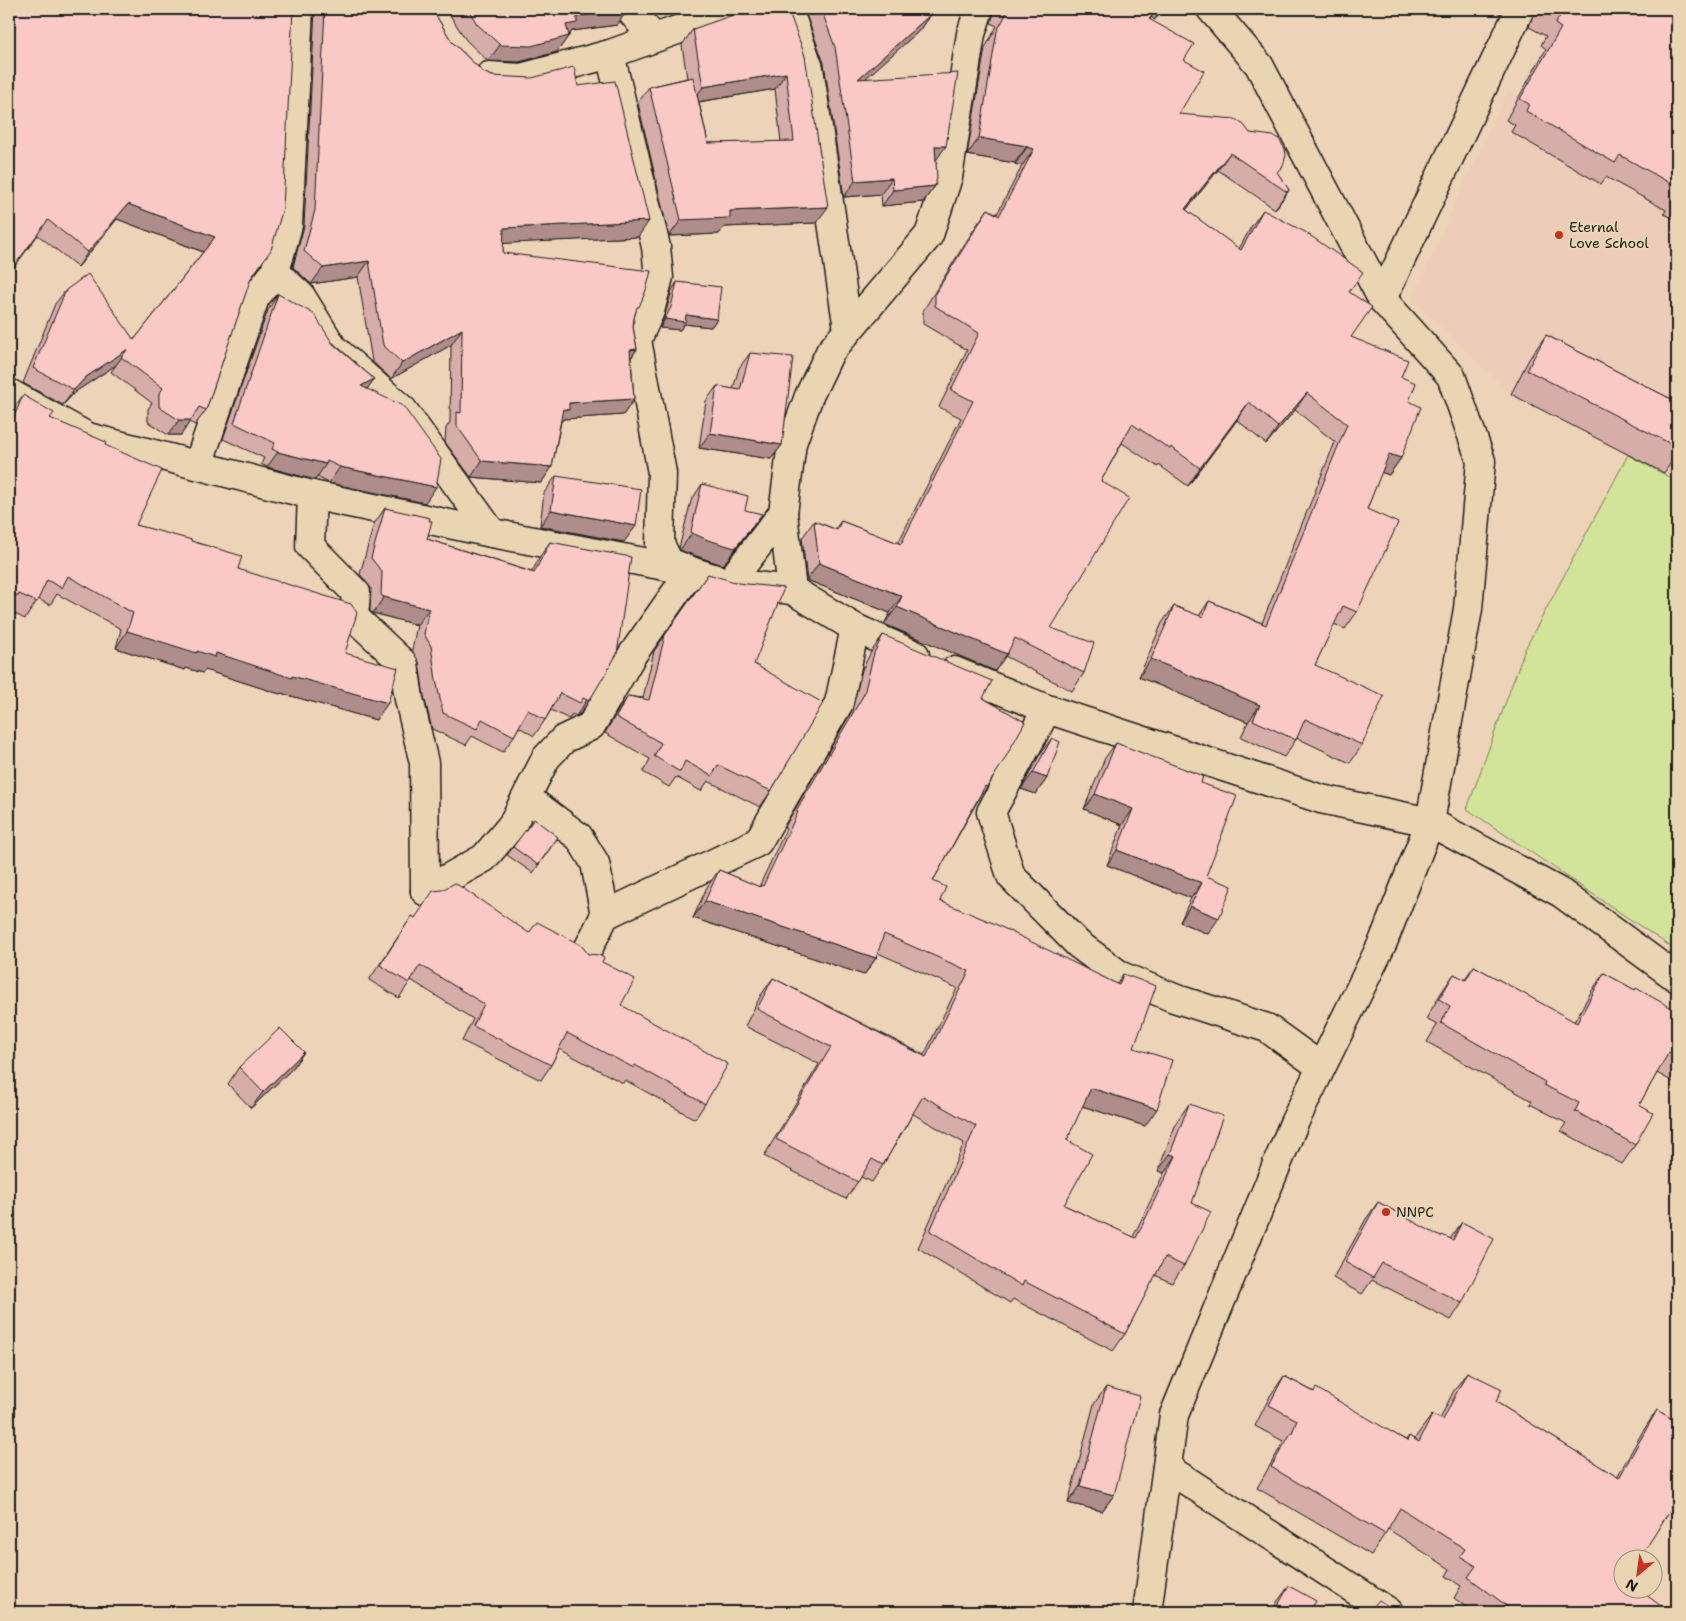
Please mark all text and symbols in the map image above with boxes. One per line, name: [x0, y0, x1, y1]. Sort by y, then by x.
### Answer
place label: Eternal Love School: [1569, 218, 1649, 252]
marker: Eternal Love School: [1553, 229, 1565, 241]
place label: NNPC: [1396, 1203, 1434, 1221]
marker: NNPC: [1380, 1206, 1392, 1218]
north arrow: [1614, 1548, 1664, 1598]
text: N: [1622, 1575, 1641, 1596]

